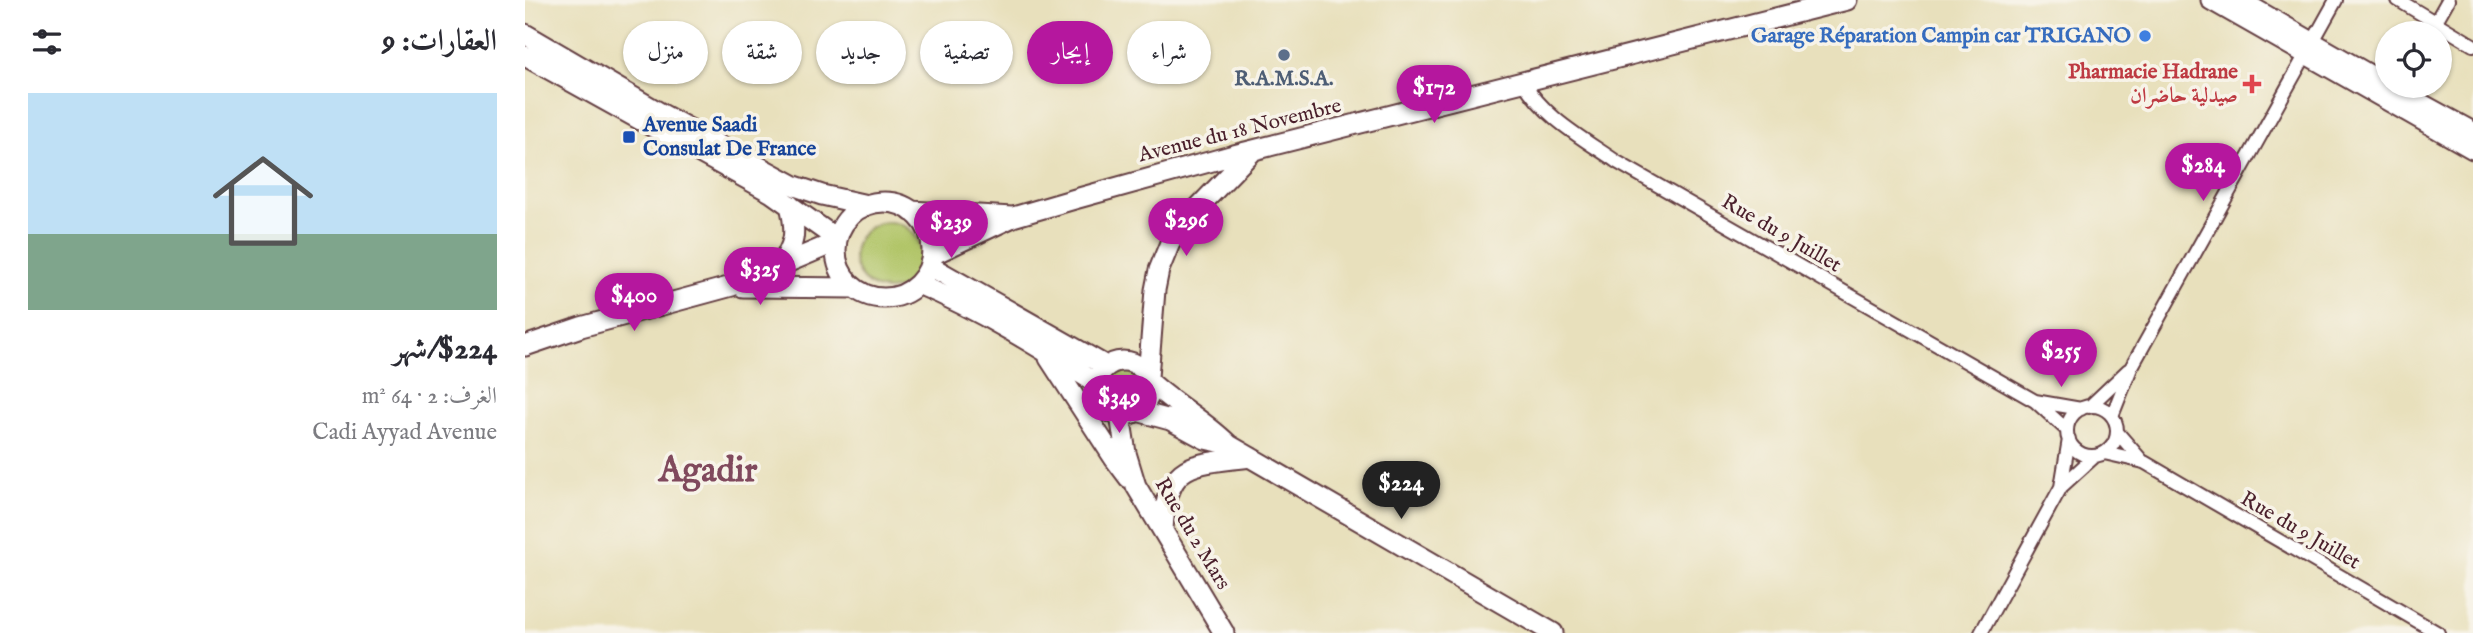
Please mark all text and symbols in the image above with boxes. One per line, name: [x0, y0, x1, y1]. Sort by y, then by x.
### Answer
chip: منزل: [623, 21, 708, 84]
chip: شقة: [722, 21, 802, 84]
chip: جديد: [816, 21, 906, 84]
chip: تصفية: [920, 21, 1013, 84]
chip: إيجار: [1027, 21, 1113, 84]
chip: شراء: [1127, 21, 1211, 84]
map controls: [2375, 21, 2452, 98]
button: locate: [2375, 21, 2452, 98]
icon: filters: [28, 23, 66, 61]
text: العقارات: 9: [382, 23, 497, 61]
place label: Garage Réparation Campin car TRIGANO: [1751, 23, 2131, 50]
marker: Garage Réparation Campin car TRIGANO: [2137, 28, 2153, 44]
marker: R.A.M.S.A.: [1276, 47, 1292, 63]
place label: Pharmacie Hadrane صيدلية حاضران: [2068, 59, 2238, 110]
place label: R.A.M.S.A.: [1234, 66, 1334, 93]
pin: $172: [1393, 66, 1475, 125]
text: $172: [1413, 73, 1455, 102]
marker: Pharmacie Hadrane صيدلية حاضران: [2244, 76, 2260, 92]
street label: Avenue du 18 Novembre: [1135, 93, 1345, 170]
place label: Avenue Saadi Consulat De France: [642, 112, 816, 163]
marker: Avenue Saadi Consulat De France: [621, 129, 637, 145]
icon: home: [200, 138, 326, 264]
pin: $284: [2162, 144, 2244, 203]
text: $284: [2181, 151, 2225, 180]
street label: Rue du 9 Juillet: [1716, 189, 1846, 279]
pin: $296: [1145, 198, 1227, 258]
pin: $239: [910, 201, 992, 260]
text: $296: [1164, 206, 1208, 235]
text: $239: [930, 208, 972, 237]
pin: $325: [719, 247, 801, 307]
text: $325: [740, 255, 780, 284]
pin: $400: [593, 274, 675, 333]
text: $400: [611, 281, 657, 310]
pin: $255: [2020, 330, 2102, 389]
text: $224/شهر: [393, 331, 497, 369]
text: $255: [2041, 337, 2081, 366]
pin: $349: [1078, 376, 1160, 435]
text: الغرف: 2 · 64 m²: [362, 382, 497, 411]
text: $349: [1098, 383, 1140, 412]
text: Cadi Ayyad Avenue: [312, 418, 497, 447]
district label: Agadir: [657, 449, 757, 494]
pin: $224: [1360, 462, 1442, 521]
text: $224: [1378, 469, 1424, 498]
street label: Rue du 2 Mars: [1148, 473, 1236, 595]
street label: Rue du 9 Juillet: [2235, 486, 2365, 576]

